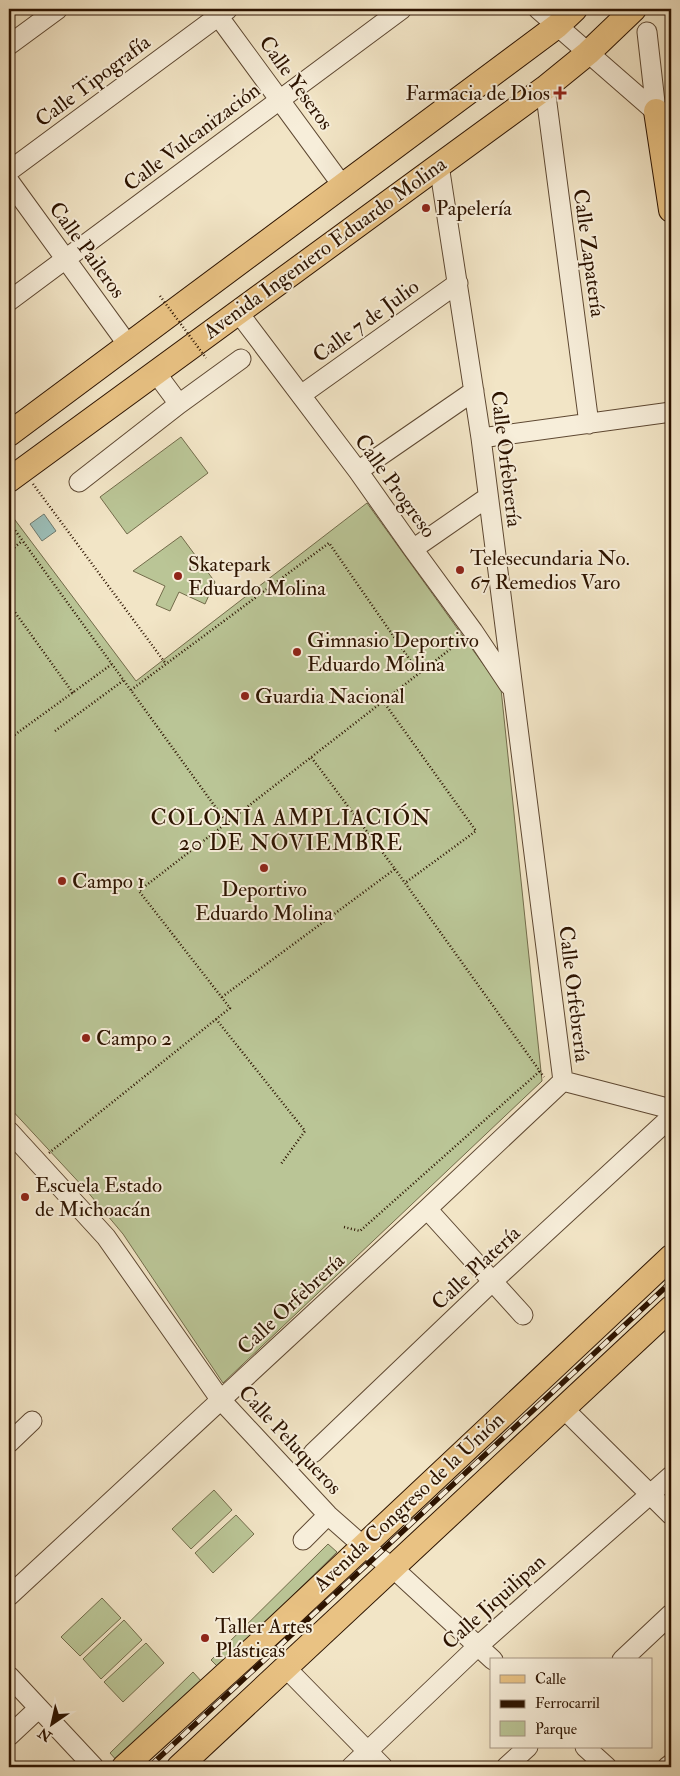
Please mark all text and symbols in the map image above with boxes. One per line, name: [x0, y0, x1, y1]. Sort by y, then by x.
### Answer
street label: Calle Tipografía: [30, 29, 156, 133]
street label: Calle Yeseros: [253, 31, 339, 135]
street label: Calle Vulcanización: [118, 77, 266, 197]
place label: Farmacia de Dios: [405, 80, 550, 107]
marker: Farmacia de Dios: [554, 87, 566, 99]
street label: Avenida Ingeniero Eduardo Molina: [197, 151, 452, 346]
street label: Calle Zapatería: [567, 187, 611, 319]
place label: Papelería: [436, 195, 512, 222]
street label: Calle Paileros: [43, 196, 131, 304]
marker: Papelería: [420, 202, 432, 214]
street label: Calle 7 de Julio: [307, 273, 425, 369]
street label: Calle Orfebrería: [484, 389, 528, 529]
street label: Calle Progreso: [348, 429, 442, 543]
place label: Telesecundaria No. 67 Remedios Varo: [470, 545, 630, 596]
place label: Skatepark Eduardo Molina: [188, 551, 326, 602]
marker: Telesecundaria No. 67 Remedios Varo: [454, 564, 466, 576]
marker: Skatepark Eduardo Molina: [172, 570, 184, 582]
place label: Gimnasio Deportivo Eduardo Molina: [307, 627, 479, 678]
marker: Gimnasio Deportivo Eduardo Molina: [291, 646, 303, 658]
place label: Guardia Nacional: [255, 683, 405, 710]
marker: Guardia Nacional: [239, 690, 251, 702]
district label: COLONIA AMPLIACIÓN 20 DE NOVIEMBRE: [150, 803, 432, 857]
marker: Deportivo Eduardo Molina: [258, 862, 270, 874]
place label: Campo 1: [72, 868, 145, 895]
marker: Campo 1: [56, 875, 68, 887]
place label: Deportivo Eduardo Molina: [195, 876, 333, 927]
street label: Calle Orfebrería: [552, 924, 596, 1064]
place label: Campo 2: [96, 1025, 172, 1052]
marker: Campo 2: [80, 1032, 92, 1044]
place label: Escuela Estado de Michoacán: [35, 1172, 162, 1223]
marker: Escuela Estado de Michoacán: [19, 1191, 31, 1203]
street label: Calle Platería: [426, 1220, 526, 1316]
street label: Calle Orfebrería: [232, 1247, 351, 1361]
street label: Calle Peluqueros: [232, 1380, 348, 1500]
street label: Avenida Congreso de la Unión: [307, 1406, 510, 1598]
street label: Calle Jiquilipan: [437, 1548, 551, 1656]
place label: Taller Artes Plásticas: [215, 1613, 313, 1664]
marker: Taller Artes Plásticas: [199, 1632, 211, 1644]
legend: [490, 1658, 652, 1748]
text: Calle: [535, 1670, 566, 1689]
text: Ferrocarril: [535, 1694, 600, 1713]
north arrow: [28, 1698, 78, 1748]
text: Parque: [535, 1720, 577, 1739]
text: N: [35, 1724, 56, 1745]

